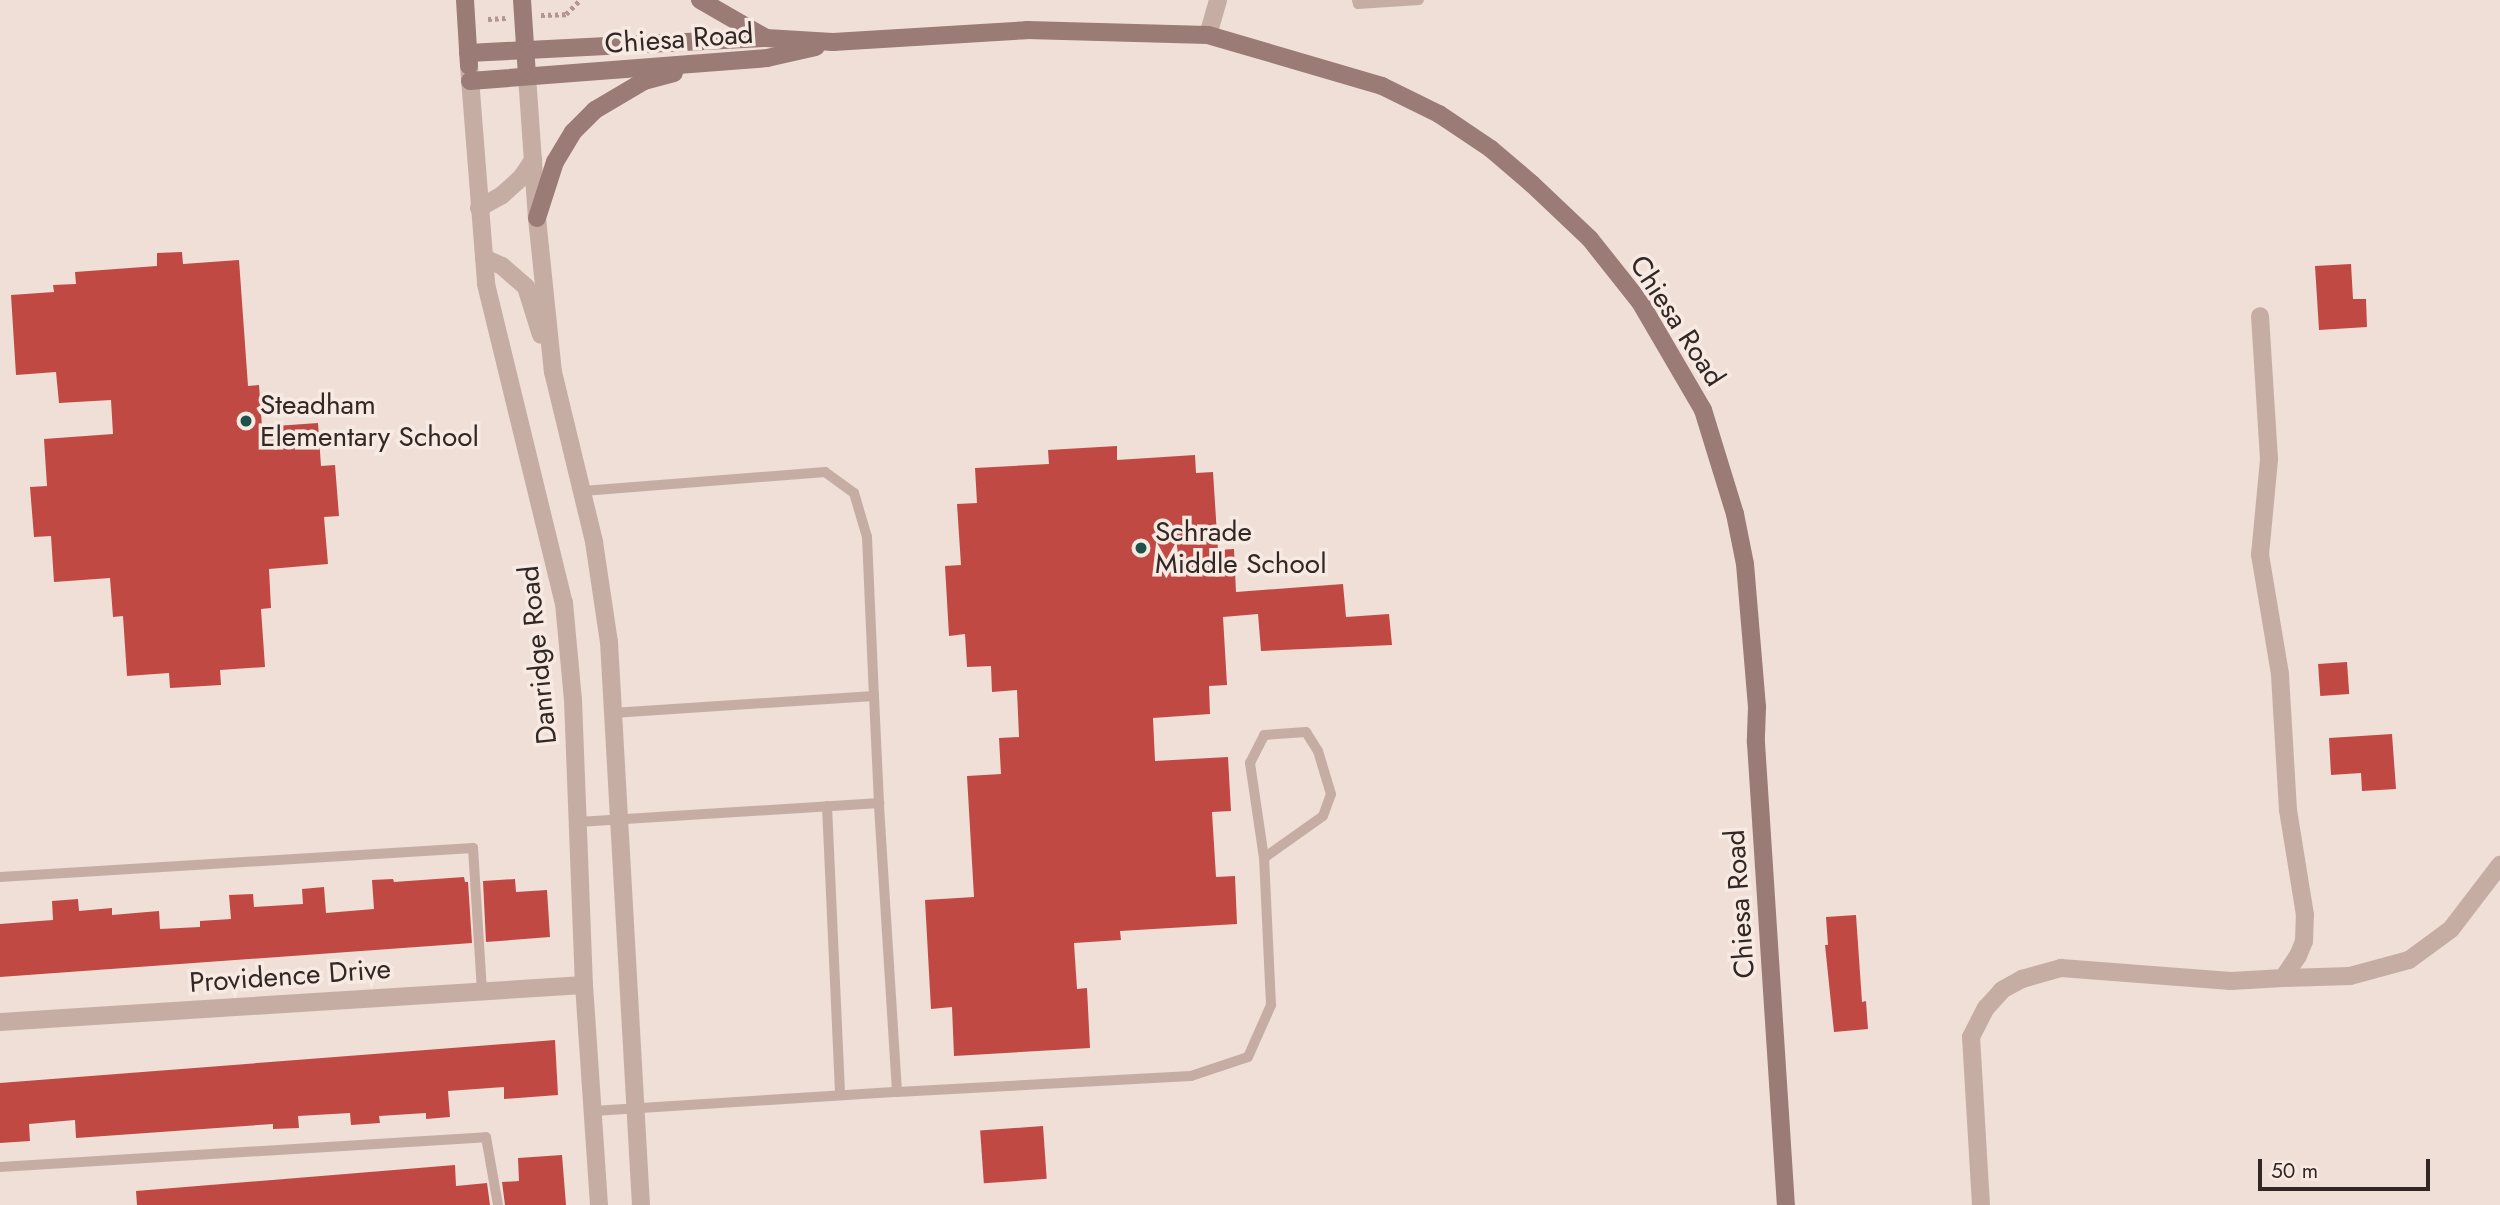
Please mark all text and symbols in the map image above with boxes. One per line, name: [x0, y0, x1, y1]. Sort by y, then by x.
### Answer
street label: Chiesa Road: [603, 17, 755, 61]
street label: Chiesa Road: [1622, 249, 1732, 393]
place label: Steadham Elementary School: [260, 388, 479, 454]
marker: Steadham Elementary School: [238, 413, 254, 429]
place label: Schrade Middle School: [1155, 515, 1327, 581]
marker: Schrade Middle School: [1133, 540, 1149, 556]
street label: Danridge Road: [512, 564, 564, 746]
street label: Chiesa Road: [1718, 828, 1762, 980]
street label: Providence Drive: [188, 952, 392, 1000]
scale bar: [2262, 1146, 2434, 1190]
text: 50 m: [2271, 1156, 2318, 1186]

